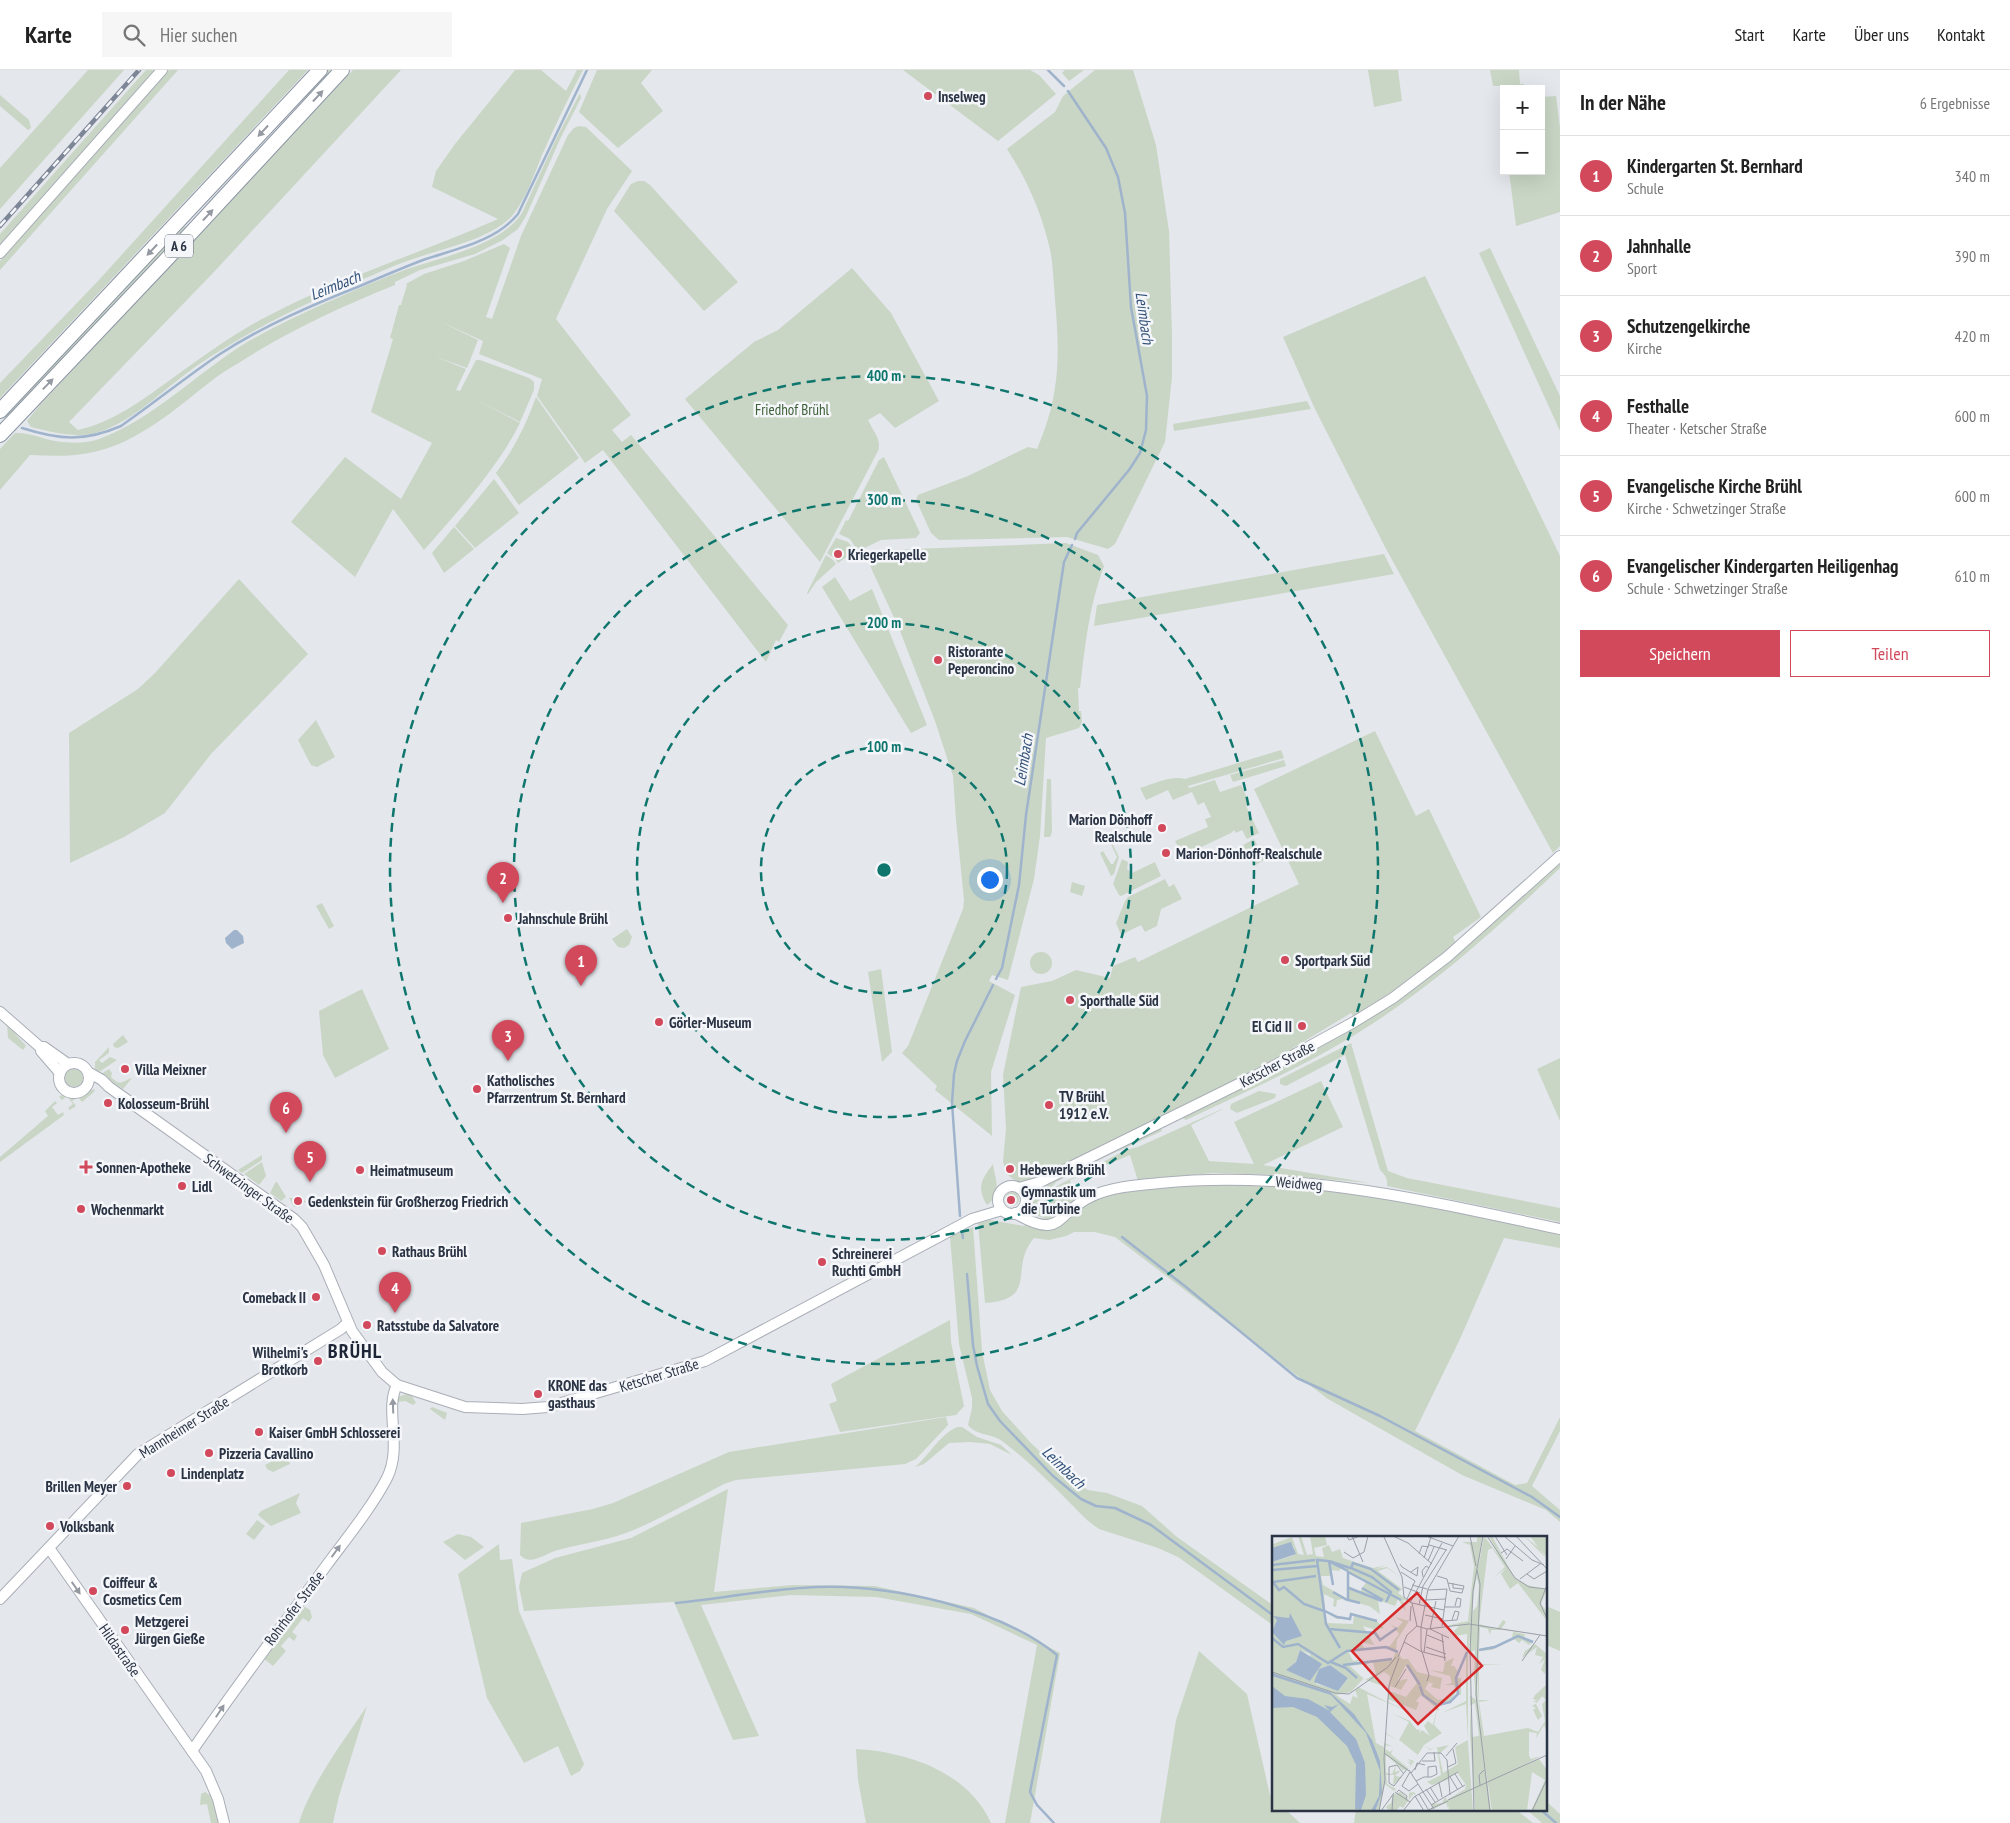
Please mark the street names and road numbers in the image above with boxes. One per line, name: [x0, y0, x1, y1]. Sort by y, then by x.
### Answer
road number: A 6: [165, 235, 193, 258]
street label: Ketscher Straße: [1236, 1036, 1318, 1092]
street label: Schwetzinger Straße: [200, 1149, 298, 1227]
street label: Weidweg: [1275, 1172, 1323, 1194]
street label: Ketscher Straße: [617, 1354, 701, 1396]
street label: Mannheimer Straße: [136, 1392, 232, 1462]
street label: Rohrhofer Straße: [260, 1567, 328, 1649]
street label: Hildastraße: [95, 1620, 145, 1680]

